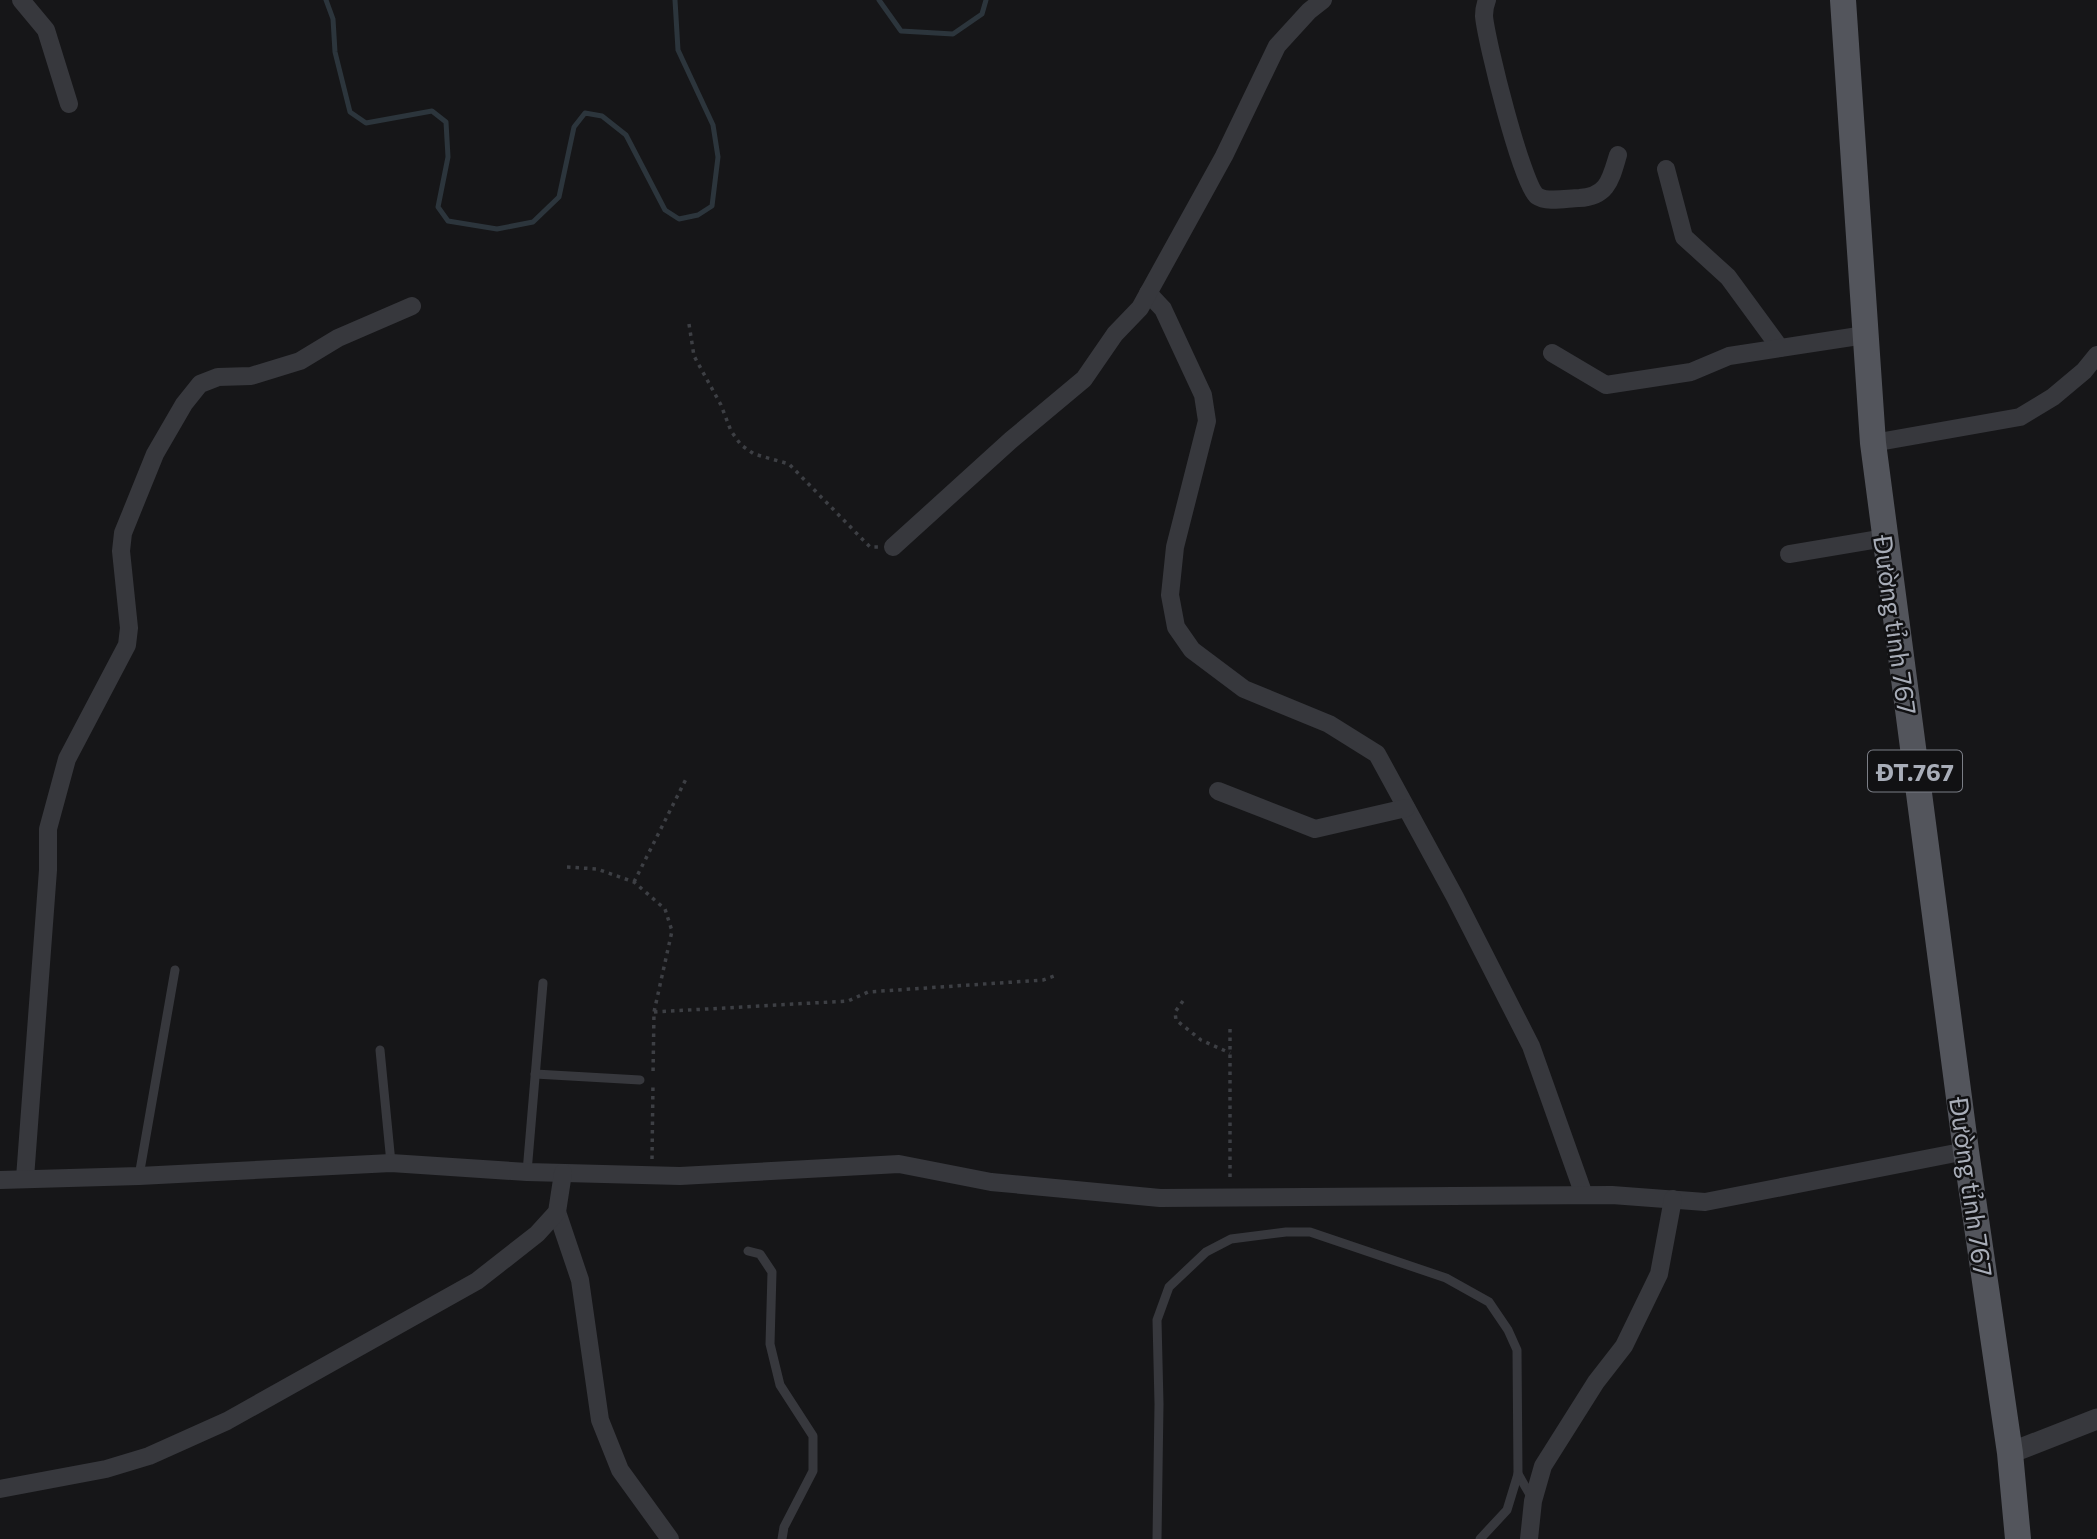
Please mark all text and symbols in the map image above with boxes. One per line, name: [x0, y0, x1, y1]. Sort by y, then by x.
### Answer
street label: Đường tỉnh 767: [1868, 532, 1924, 717]
road number: ĐT.767: [1868, 750, 1962, 792]
street label: Đường tỉnh 767: [1944, 1094, 2000, 1279]

